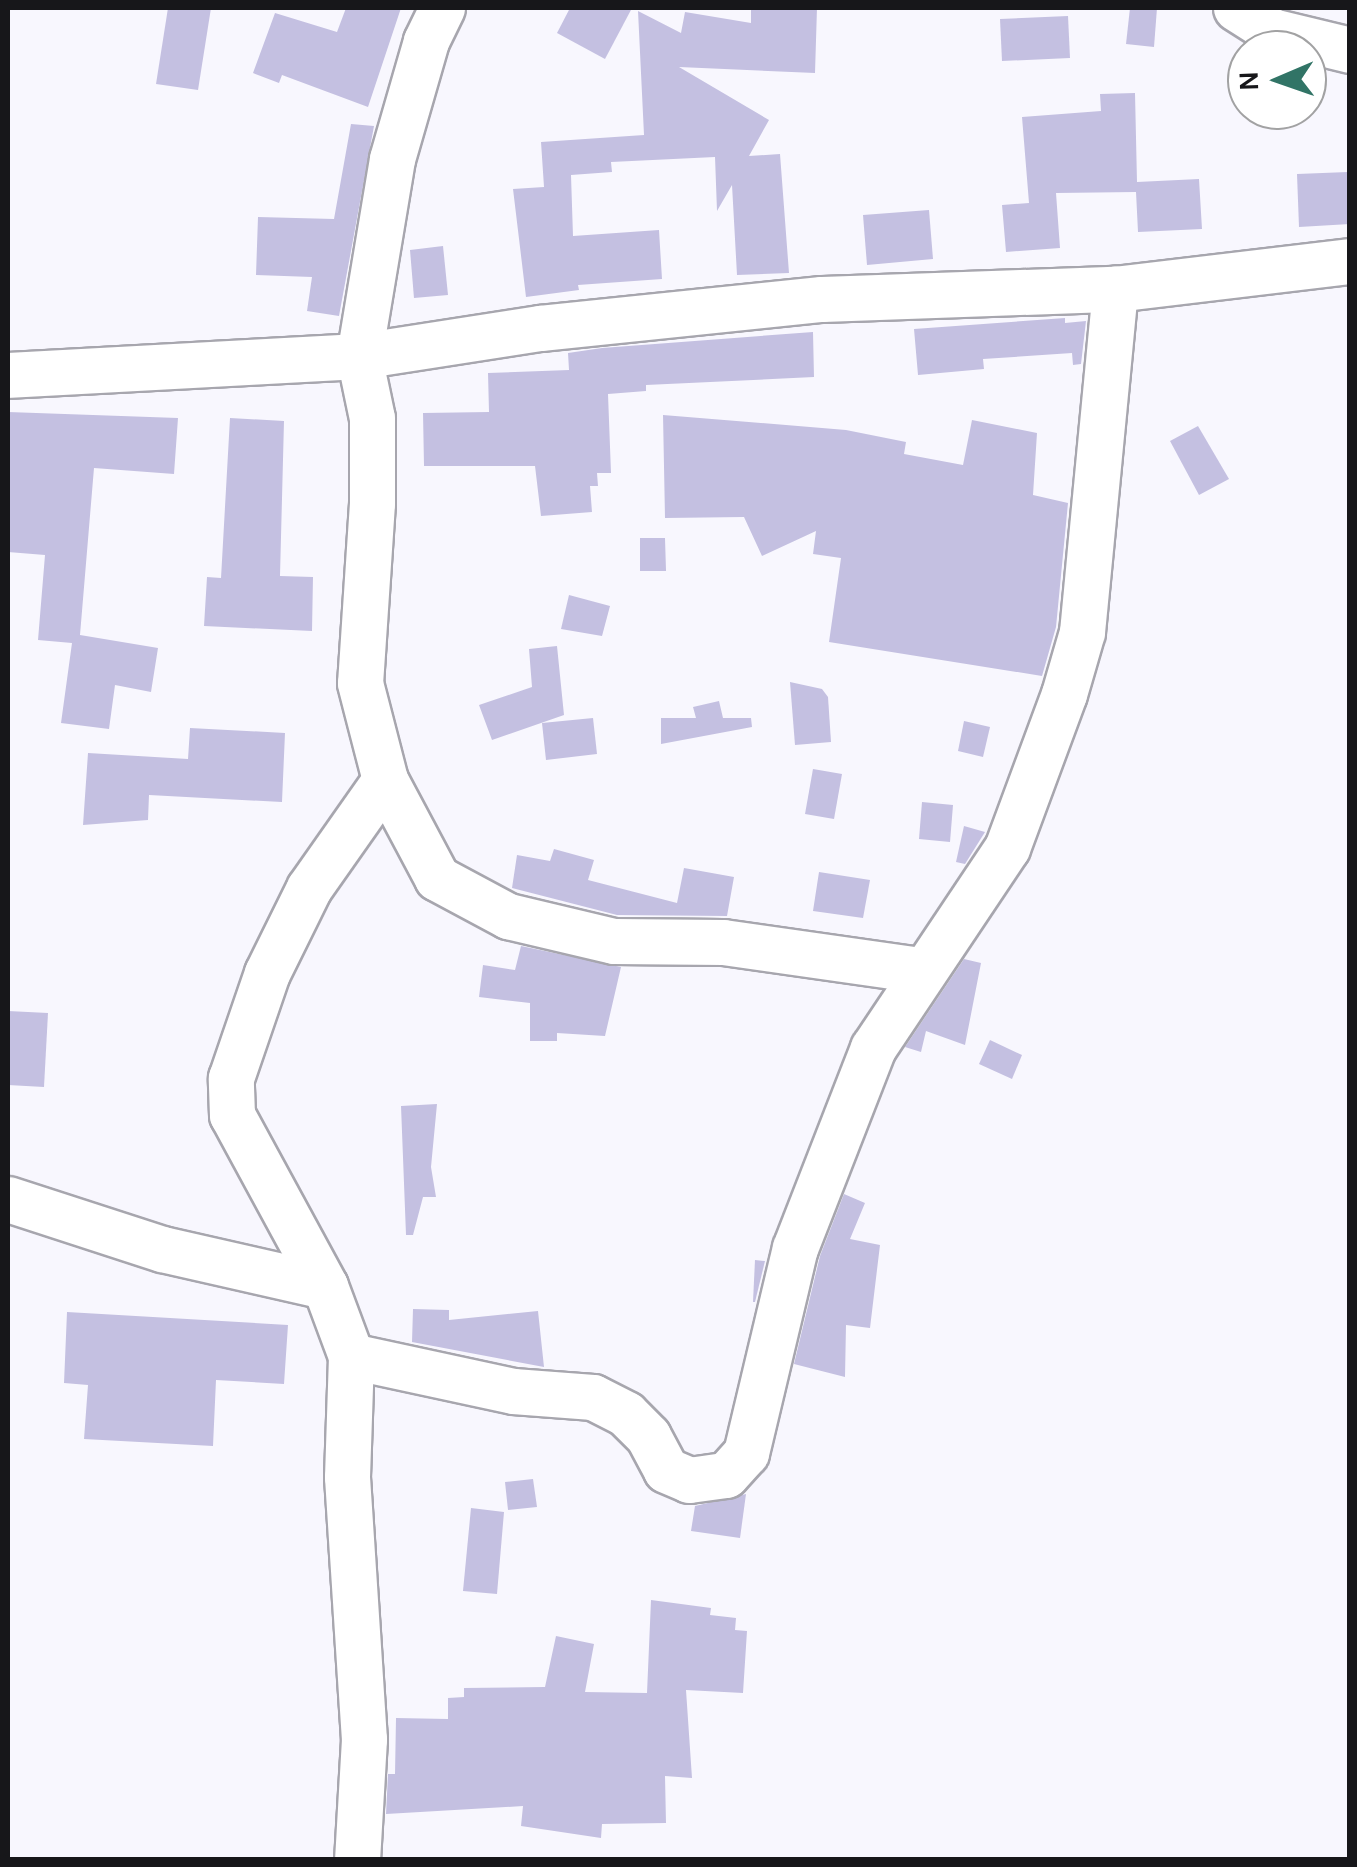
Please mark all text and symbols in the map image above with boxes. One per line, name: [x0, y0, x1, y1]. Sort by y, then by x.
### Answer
north arrow: [1227, 30, 1327, 130]
text: N: [1232, 70, 1265, 92]

